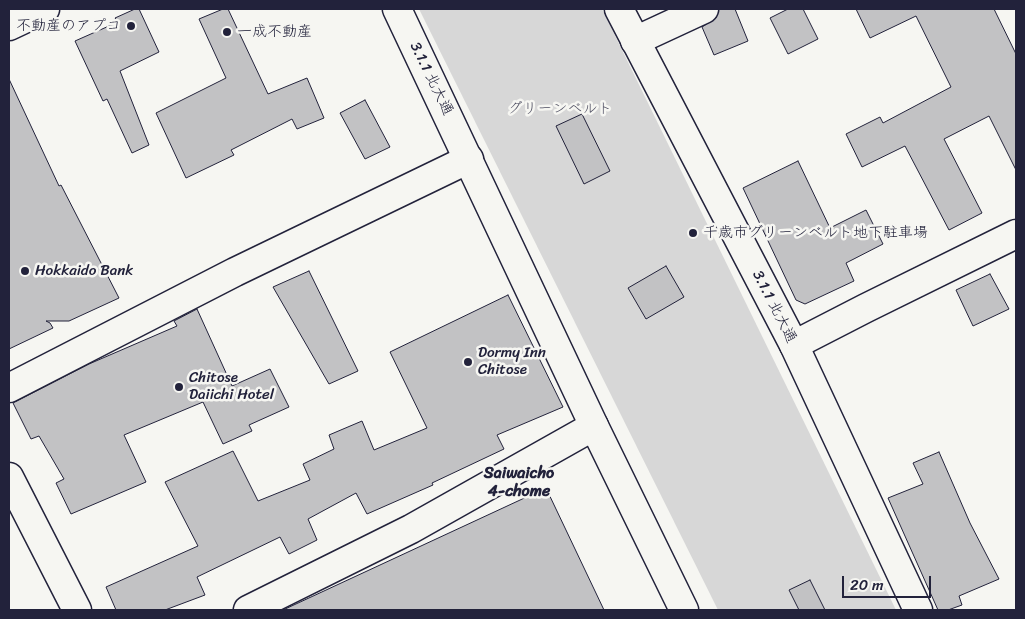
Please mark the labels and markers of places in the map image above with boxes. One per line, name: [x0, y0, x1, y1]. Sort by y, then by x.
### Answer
place label: 不動産のアプコ: [16, 17, 121, 35]
marker: 不動産のアプコ: [125, 20, 137, 32]
place label: 一成不動産: [237, 23, 312, 41]
marker: 一成不動産: [221, 26, 233, 38]
place label: 千歳市グリーンベルト地下駐車場: [703, 224, 928, 242]
marker: 千歳市グリーンベルト地下駐車場: [687, 227, 699, 239]
place label: Hokkaido Bank: [35, 262, 133, 280]
marker: Hokkaido Bank: [19, 265, 31, 277]
place label: Dormy Inn Chitose: [478, 344, 546, 379]
marker: Dormy Inn Chitose: [462, 356, 474, 368]
place label: Chitose Daiichi Hotel: [189, 369, 274, 404]
marker: Chitose Daiichi Hotel: [173, 381, 185, 393]

